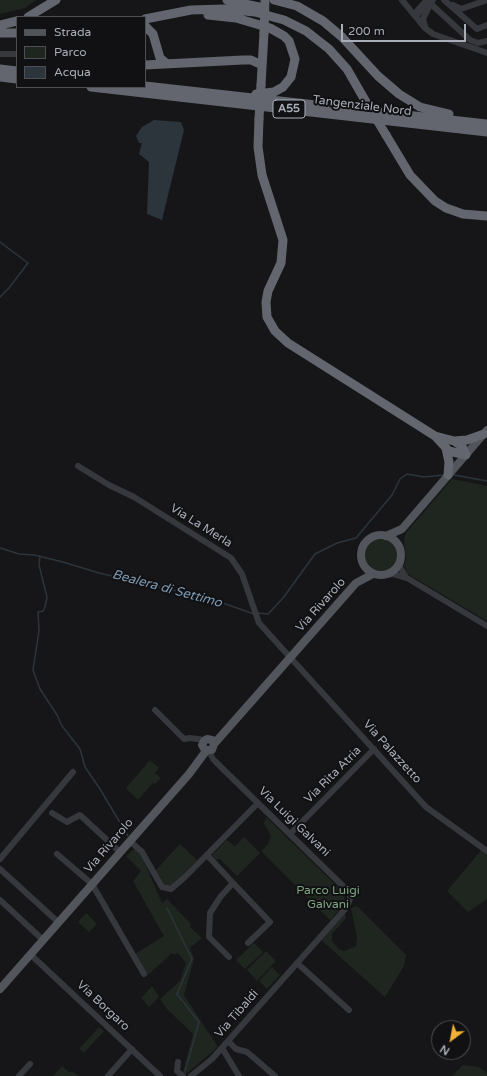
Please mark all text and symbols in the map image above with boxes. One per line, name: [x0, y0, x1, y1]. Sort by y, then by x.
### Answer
legend: [16, 16, 146, 88]
scale bar: [343, 16, 468, 42]
text: 200 m: [348, 24, 385, 38]
text: Strada: [54, 25, 91, 39]
text: Parco: [54, 45, 87, 59]
text: Acqua: [54, 65, 91, 79]
street label: Tangenziale Nord: [312, 93, 412, 119]
road number: A55: [273, 100, 305, 118]
street label: Via La Merla: [167, 501, 235, 551]
water label: Bealera di Settimo: [110, 567, 224, 611]
street label: Via Rivarolo: [293, 575, 349, 635]
street label: Via Palazzetto: [360, 717, 424, 787]
street label: Via Rita Atria: [302, 744, 364, 806]
street label: Via Luigi Galvani: [255, 784, 333, 860]
street label: Via Rivarolo: [81, 816, 137, 876]
park label: Parco Luigi Galvani: [296, 884, 360, 912]
street label: Via Borgaro: [74, 978, 132, 1034]
street label: Via Tibaldi: [212, 987, 262, 1041]
north arrow: [431, 1020, 471, 1060]
text: N: [438, 1042, 452, 1058]

